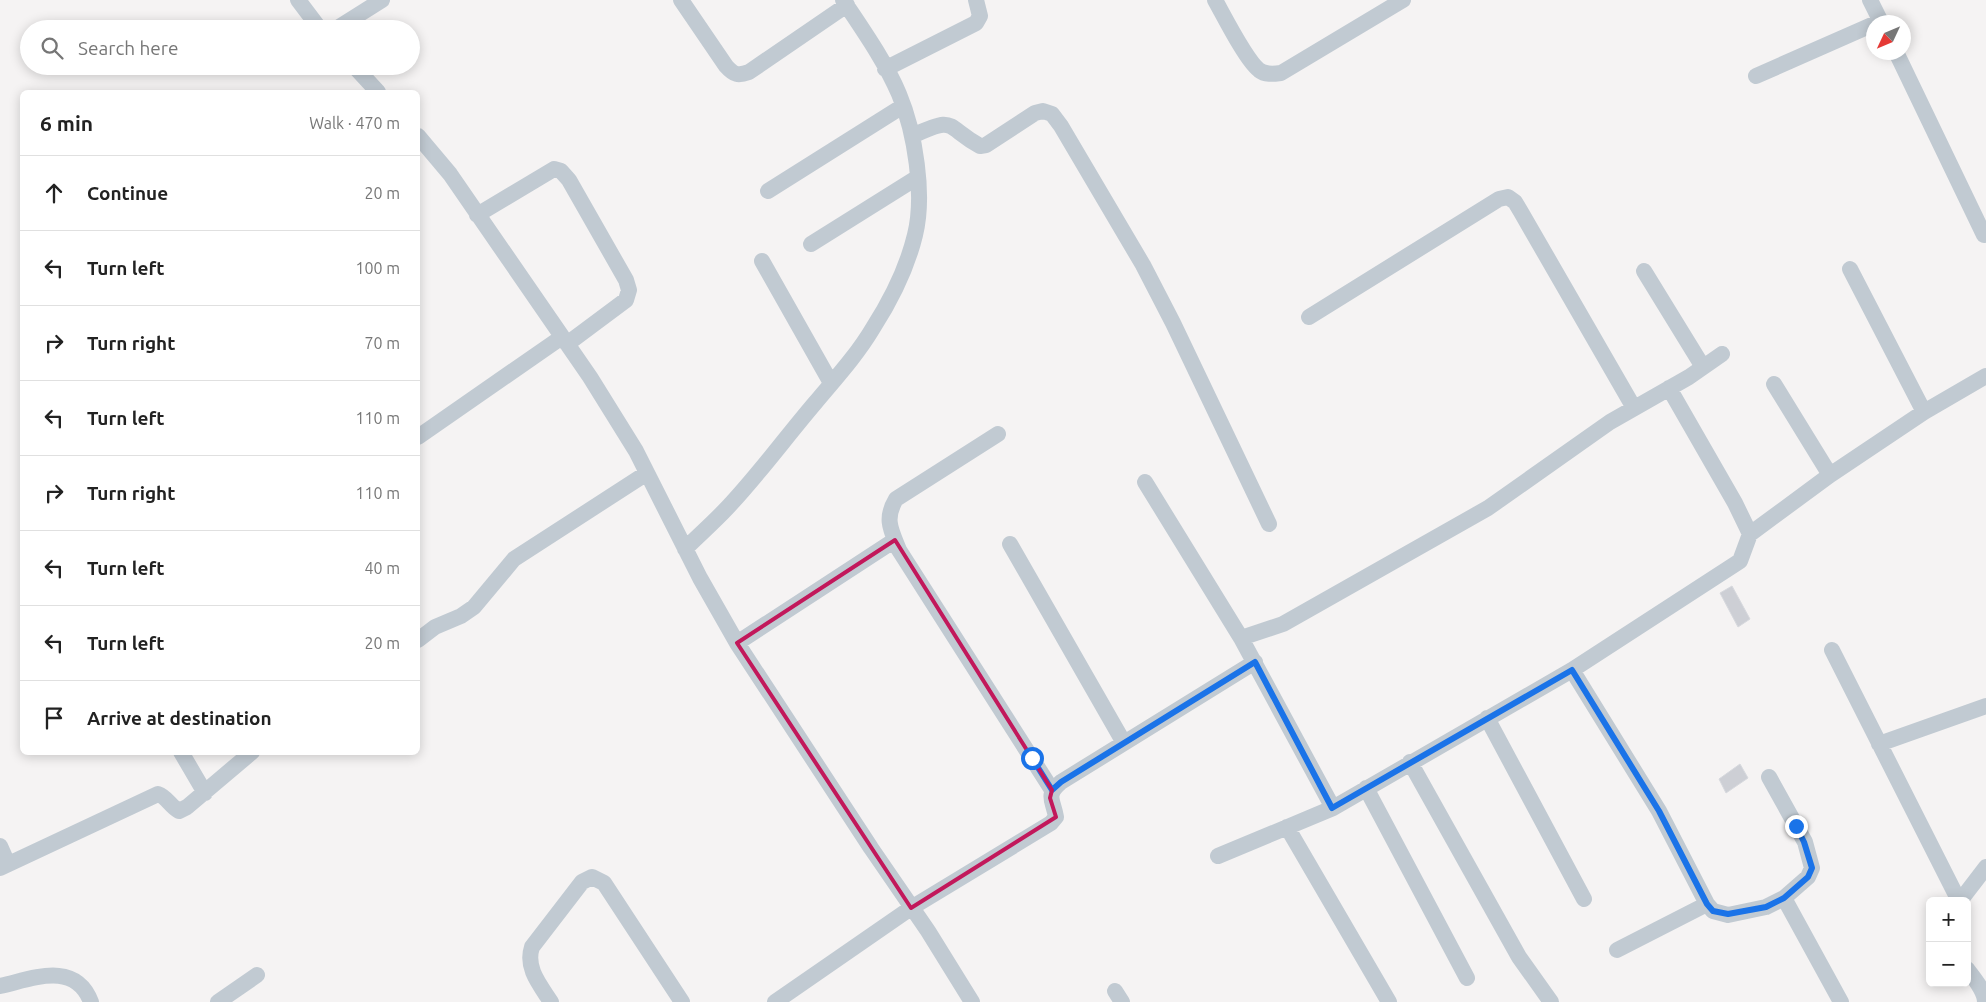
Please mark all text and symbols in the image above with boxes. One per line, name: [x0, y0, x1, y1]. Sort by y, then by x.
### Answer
north arrow: [1866, 15, 1911, 60]
search box: [20, 20, 420, 75]
icon: search: [38, 34, 66, 62]
text: Search here: [78, 37, 178, 59]
text: 6 min: [40, 111, 93, 135]
text: Walk · 470 m: [309, 114, 400, 132]
icon: ahead: [40, 179, 68, 207]
text: Continue: [87, 182, 168, 204]
text: 20 m: [364, 184, 400, 202]
icon: left: [40, 254, 68, 282]
text: Turn left: [87, 257, 165, 279]
text: 100 m: [355, 259, 400, 277]
icon: right: [40, 329, 68, 357]
text: Turn right: [87, 332, 175, 354]
text: 70 m: [364, 334, 400, 352]
icon: left: [40, 404, 68, 432]
text: Turn left: [87, 407, 165, 429]
text: 110 m: [355, 409, 400, 427]
icon: right: [40, 479, 68, 507]
text: Turn right: [87, 482, 175, 504]
text: 110 m: [355, 484, 400, 502]
icon: left: [40, 554, 68, 582]
text: Turn left: [87, 557, 165, 579]
text: 40 m: [364, 559, 400, 577]
icon: left: [40, 629, 68, 657]
text: Turn left: [87, 632, 165, 654]
text: 20 m: [364, 634, 400, 652]
icon: arrive: [40, 704, 68, 732]
text: Arrive at destination: [87, 707, 272, 729]
route start: [1021, 747, 1044, 770]
route end: [1785, 815, 1808, 838]
map controls: [1926, 897, 1971, 987]
button: +: [1926, 897, 1971, 942]
button: −: [1926, 942, 1971, 987]

